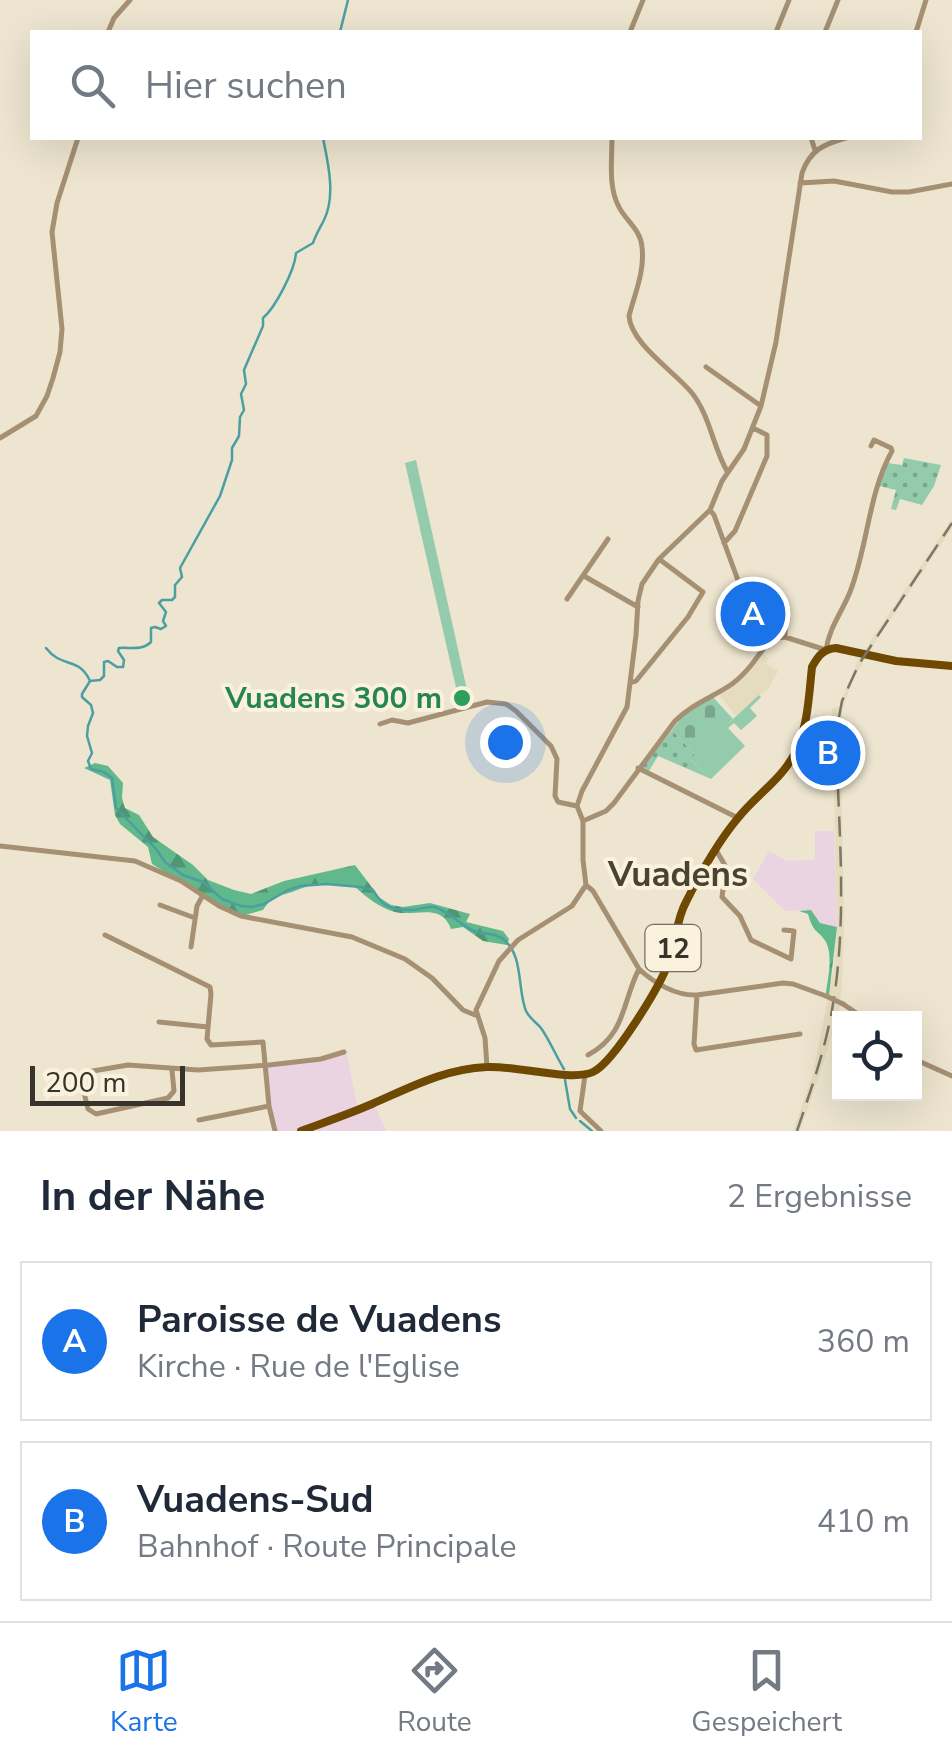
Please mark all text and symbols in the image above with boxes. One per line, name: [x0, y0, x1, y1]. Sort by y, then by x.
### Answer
search box: [30, 30, 922, 140]
icon: search: [65, 58, 120, 113]
text: Hier suchen: [145, 60, 347, 111]
pin: A: [720, 576, 786, 652]
place label: Vuadens 300 m: [224, 678, 442, 719]
marker: Vuadens 300 m: [451, 687, 473, 709]
pin: B: [796, 716, 860, 790]
your location: [480, 717, 531, 768]
district label: Vuadens: [607, 851, 748, 898]
road number: 12: [646, 925, 700, 971]
map controls: [832, 1011, 922, 1101]
button: locate: [832, 1011, 922, 1101]
scale bar: [30, 1061, 185, 1106]
text: 200 m: [45, 1064, 127, 1102]
text: In der Nähe: [40, 1168, 265, 1225]
text: 2 Ergebnisse: [727, 1175, 912, 1218]
text: Paroisse de Vuadens: [137, 1294, 502, 1345]
text: A: [63, 1320, 86, 1363]
text: 360 m: [817, 1320, 910, 1363]
text: Kirche · Rue de l'Eglise: [137, 1345, 460, 1388]
text: Vuadens-Sud: [137, 1474, 374, 1525]
text: B: [63, 1500, 86, 1543]
text: 410 m: [817, 1500, 910, 1543]
text: Bahnhof · Route Principale: [137, 1525, 516, 1568]
tab: Karte: [110, 1643, 178, 1741]
tab: Route: [397, 1643, 472, 1741]
tab: Gespeichert: [691, 1643, 842, 1741]

